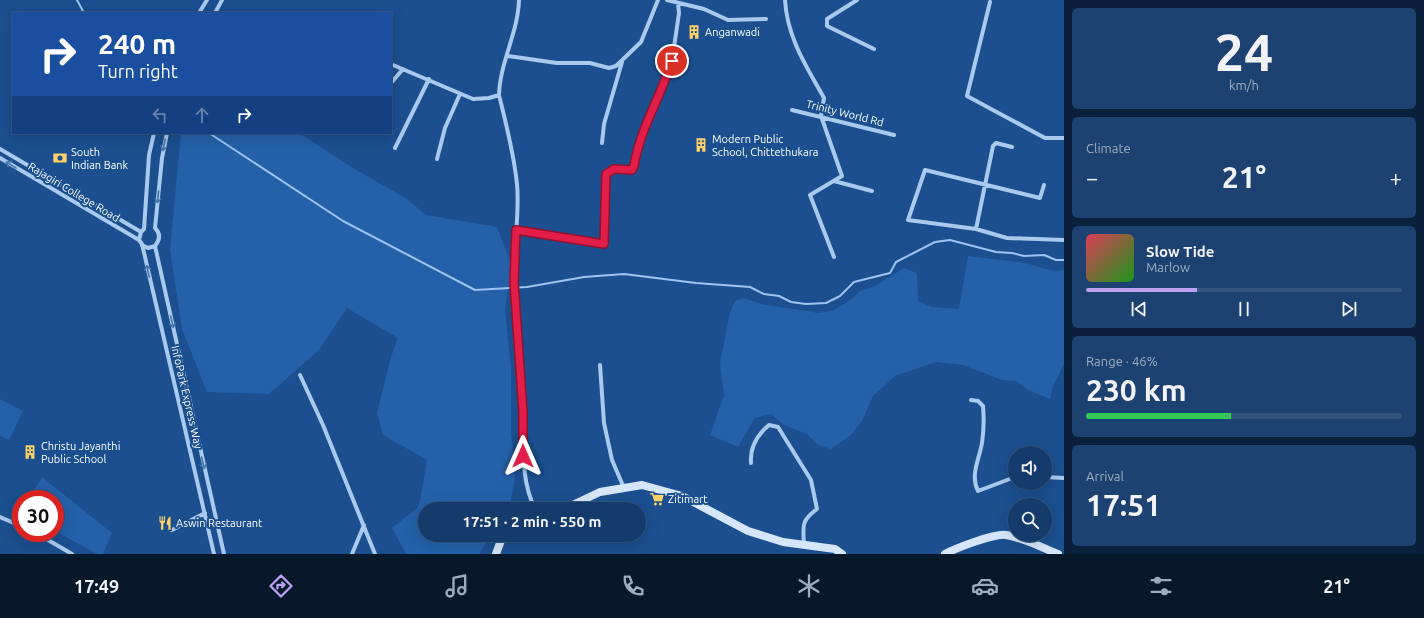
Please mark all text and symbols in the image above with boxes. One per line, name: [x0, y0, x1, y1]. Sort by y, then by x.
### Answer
text: 24: [1215, 23, 1273, 81]
building icon: Anganwadi: [686, 24, 702, 40]
place label: Anganwadi: [705, 26, 760, 38]
icon: right: [32, 28, 84, 80]
text: 240 m: [98, 28, 176, 59]
pin: [655, 44, 689, 78]
icon: arrive: [661, 50, 683, 72]
text: Turn right: [98, 61, 178, 81]
text: km/h: [1229, 78, 1259, 92]
street label: Trinity World Rd: [805, 98, 885, 128]
icon: left: [149, 104, 171, 126]
icon: ahead: [191, 104, 213, 126]
icon: right: [233, 104, 255, 126]
place label: Modern Public School, Chittethukara: [712, 133, 818, 158]
building icon: Modern Public School, Chittethukara: [693, 137, 709, 153]
one-way arrow: [160, 139, 168, 152]
text: Climate: [1086, 141, 1131, 155]
place label: South Indian Bank: [71, 146, 129, 171]
bank icon: South Indian Bank: [52, 150, 68, 166]
one-way arrow: [5, 160, 17, 168]
street label: Rajagiri College Road: [26, 160, 122, 224]
text: 21°: [1222, 160, 1266, 194]
text: −: [1086, 165, 1098, 190]
text: +: [1390, 165, 1402, 190]
one-way arrow: [154, 190, 162, 203]
text: Slow Tide: [1146, 243, 1214, 260]
text: Marlow: [1146, 260, 1190, 274]
one-way arrow: [144, 264, 151, 277]
icon: previous: [1128, 298, 1150, 320]
icon: pause: [1233, 298, 1255, 320]
icon: next: [1338, 298, 1360, 320]
one-way arrow: [169, 315, 177, 328]
street label: InfoPark Express Way: [169, 344, 205, 450]
text: Range · 46%: [1086, 354, 1158, 368]
text: 230 km: [1086, 373, 1187, 407]
position arrow: [502, 435, 544, 477]
place label: Christu Jayanthi Public School: [41, 440, 120, 465]
building icon: Christu Jayanthi Public School: [22, 444, 38, 460]
map controls: [1008, 446, 1052, 542]
button: sound: [1008, 446, 1052, 490]
one-way arrow: [200, 456, 208, 469]
text: Arrival: [1086, 469, 1124, 483]
text: 17:51: [1086, 488, 1161, 522]
speed limit sign: 30: [12, 490, 64, 542]
supermarket icon: Zitimart: [649, 491, 665, 507]
place label: Zitimart: [668, 493, 708, 505]
button: search: [1008, 498, 1052, 542]
text: 17:51 · 2 min · 550 m: [463, 513, 601, 530]
restaurant icon: Aswin Restaurant: [157, 515, 173, 531]
place label: Aswin Restaurant: [176, 517, 263, 529]
icon: directions: [267, 572, 295, 600]
icon: music: [443, 572, 471, 600]
icon: phone: [619, 572, 647, 600]
icon: climate: [795, 572, 823, 600]
icon: car: [971, 572, 999, 600]
icon: filters: [1147, 572, 1175, 600]
text: 17:49: [74, 576, 119, 596]
text: 21°: [1323, 576, 1350, 596]

